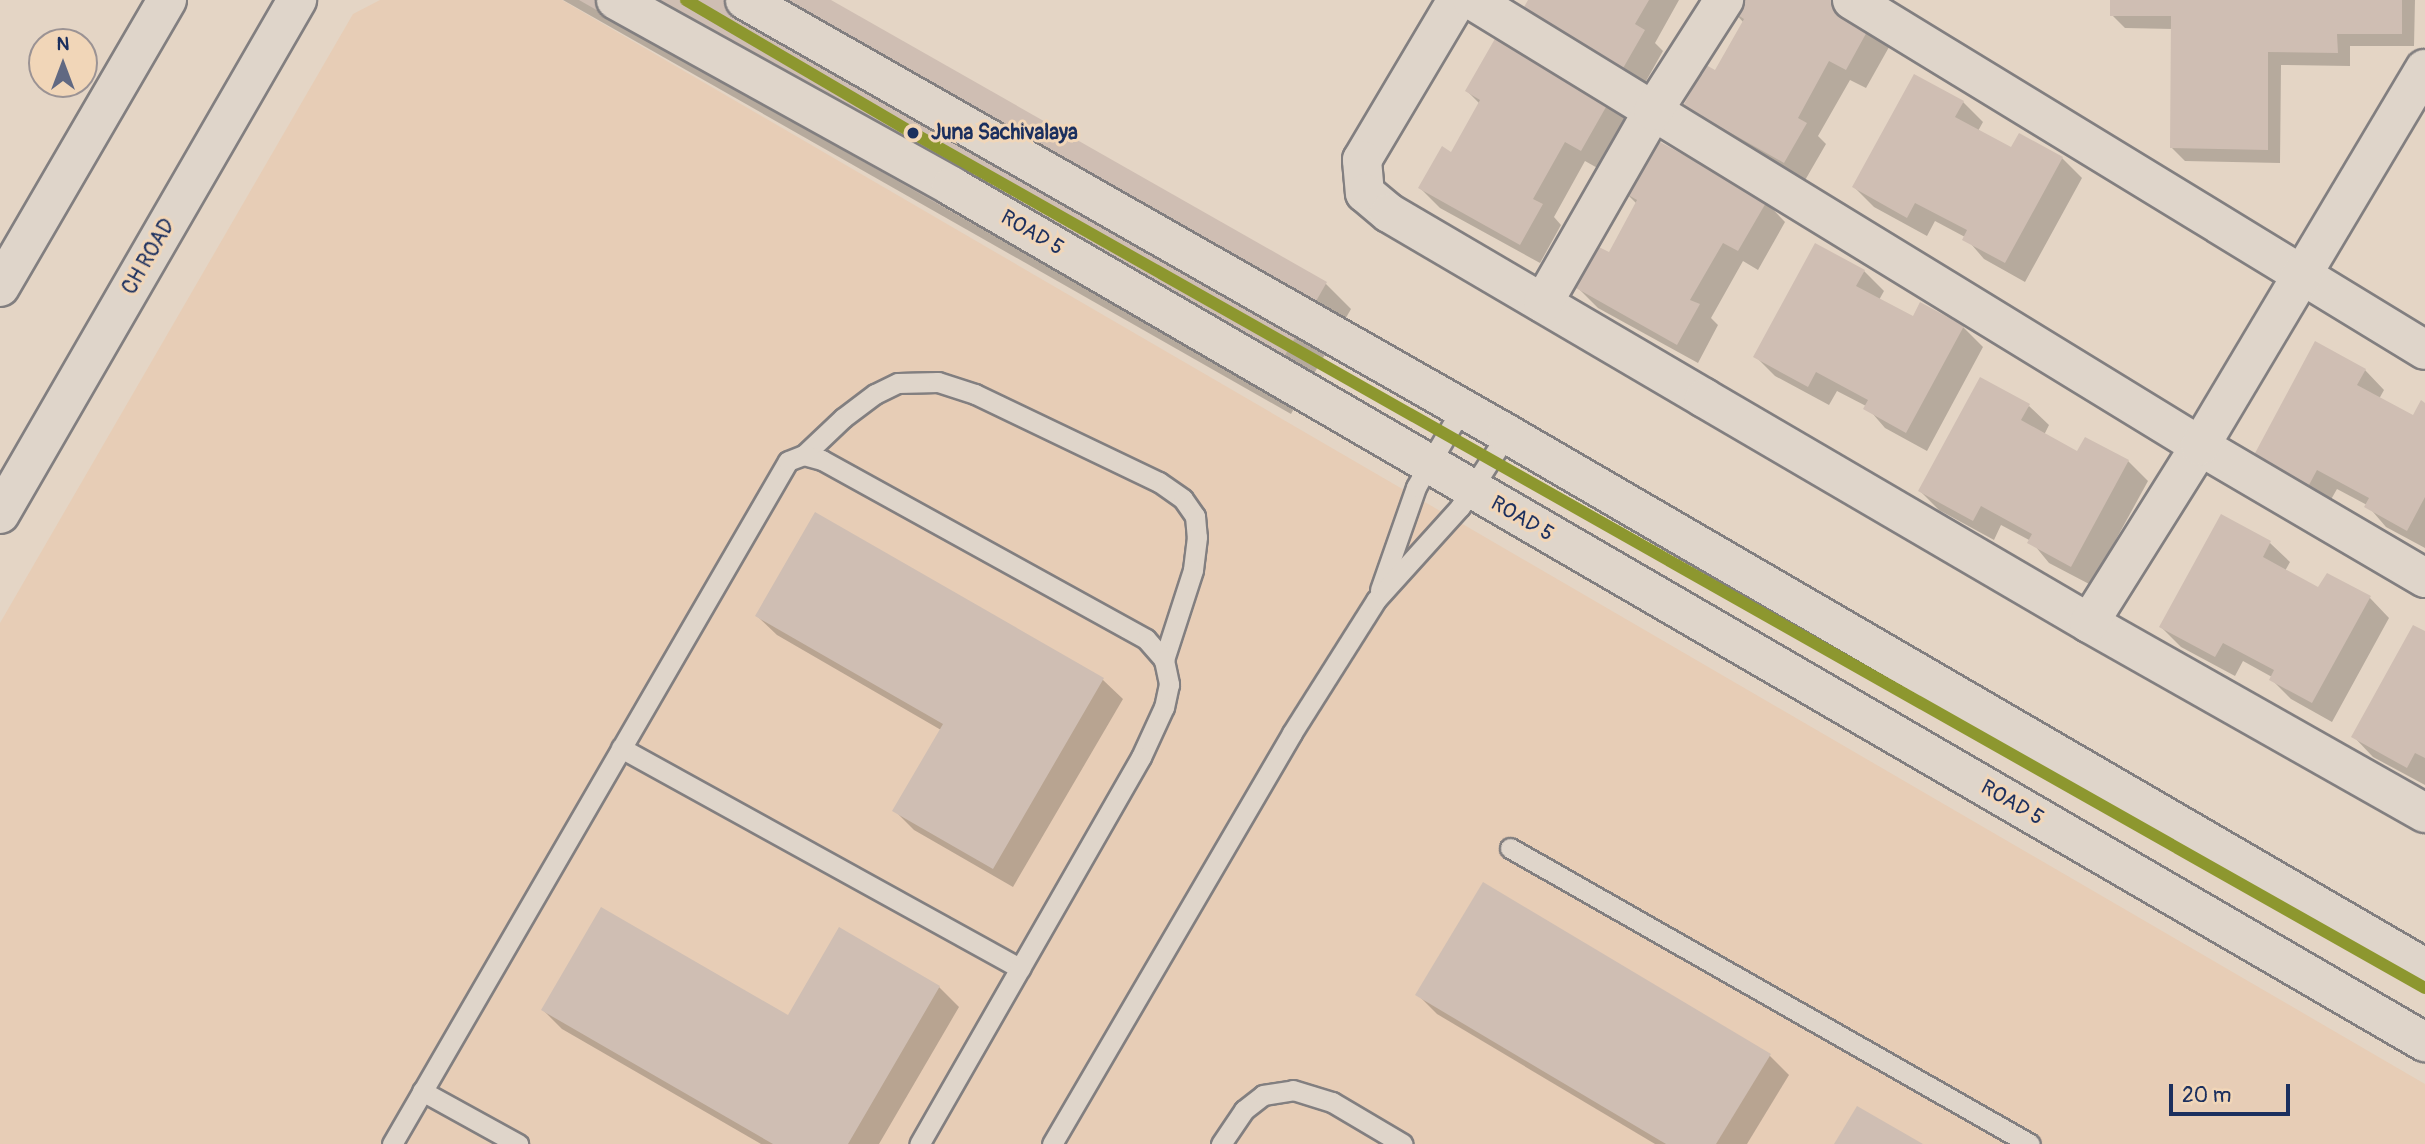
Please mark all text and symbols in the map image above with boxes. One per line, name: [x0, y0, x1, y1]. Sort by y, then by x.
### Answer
north arrow: [28, 28, 98, 98]
text: N: [57, 32, 69, 56]
place label: Juna Sachivalaya: [931, 120, 1078, 146]
marker: Juna Sachivalaya: [901, 121, 925, 145]
street label: ROAD 5: [996, 205, 1068, 261]
street label: CH ROAD: [117, 215, 181, 299]
street label: ROAD 5: [1486, 491, 1558, 547]
street label: ROAD 5: [1976, 775, 2048, 831]
scale bar: [2173, 1070, 2294, 1114]
text: 20 m: [2182, 1082, 2231, 1109]

